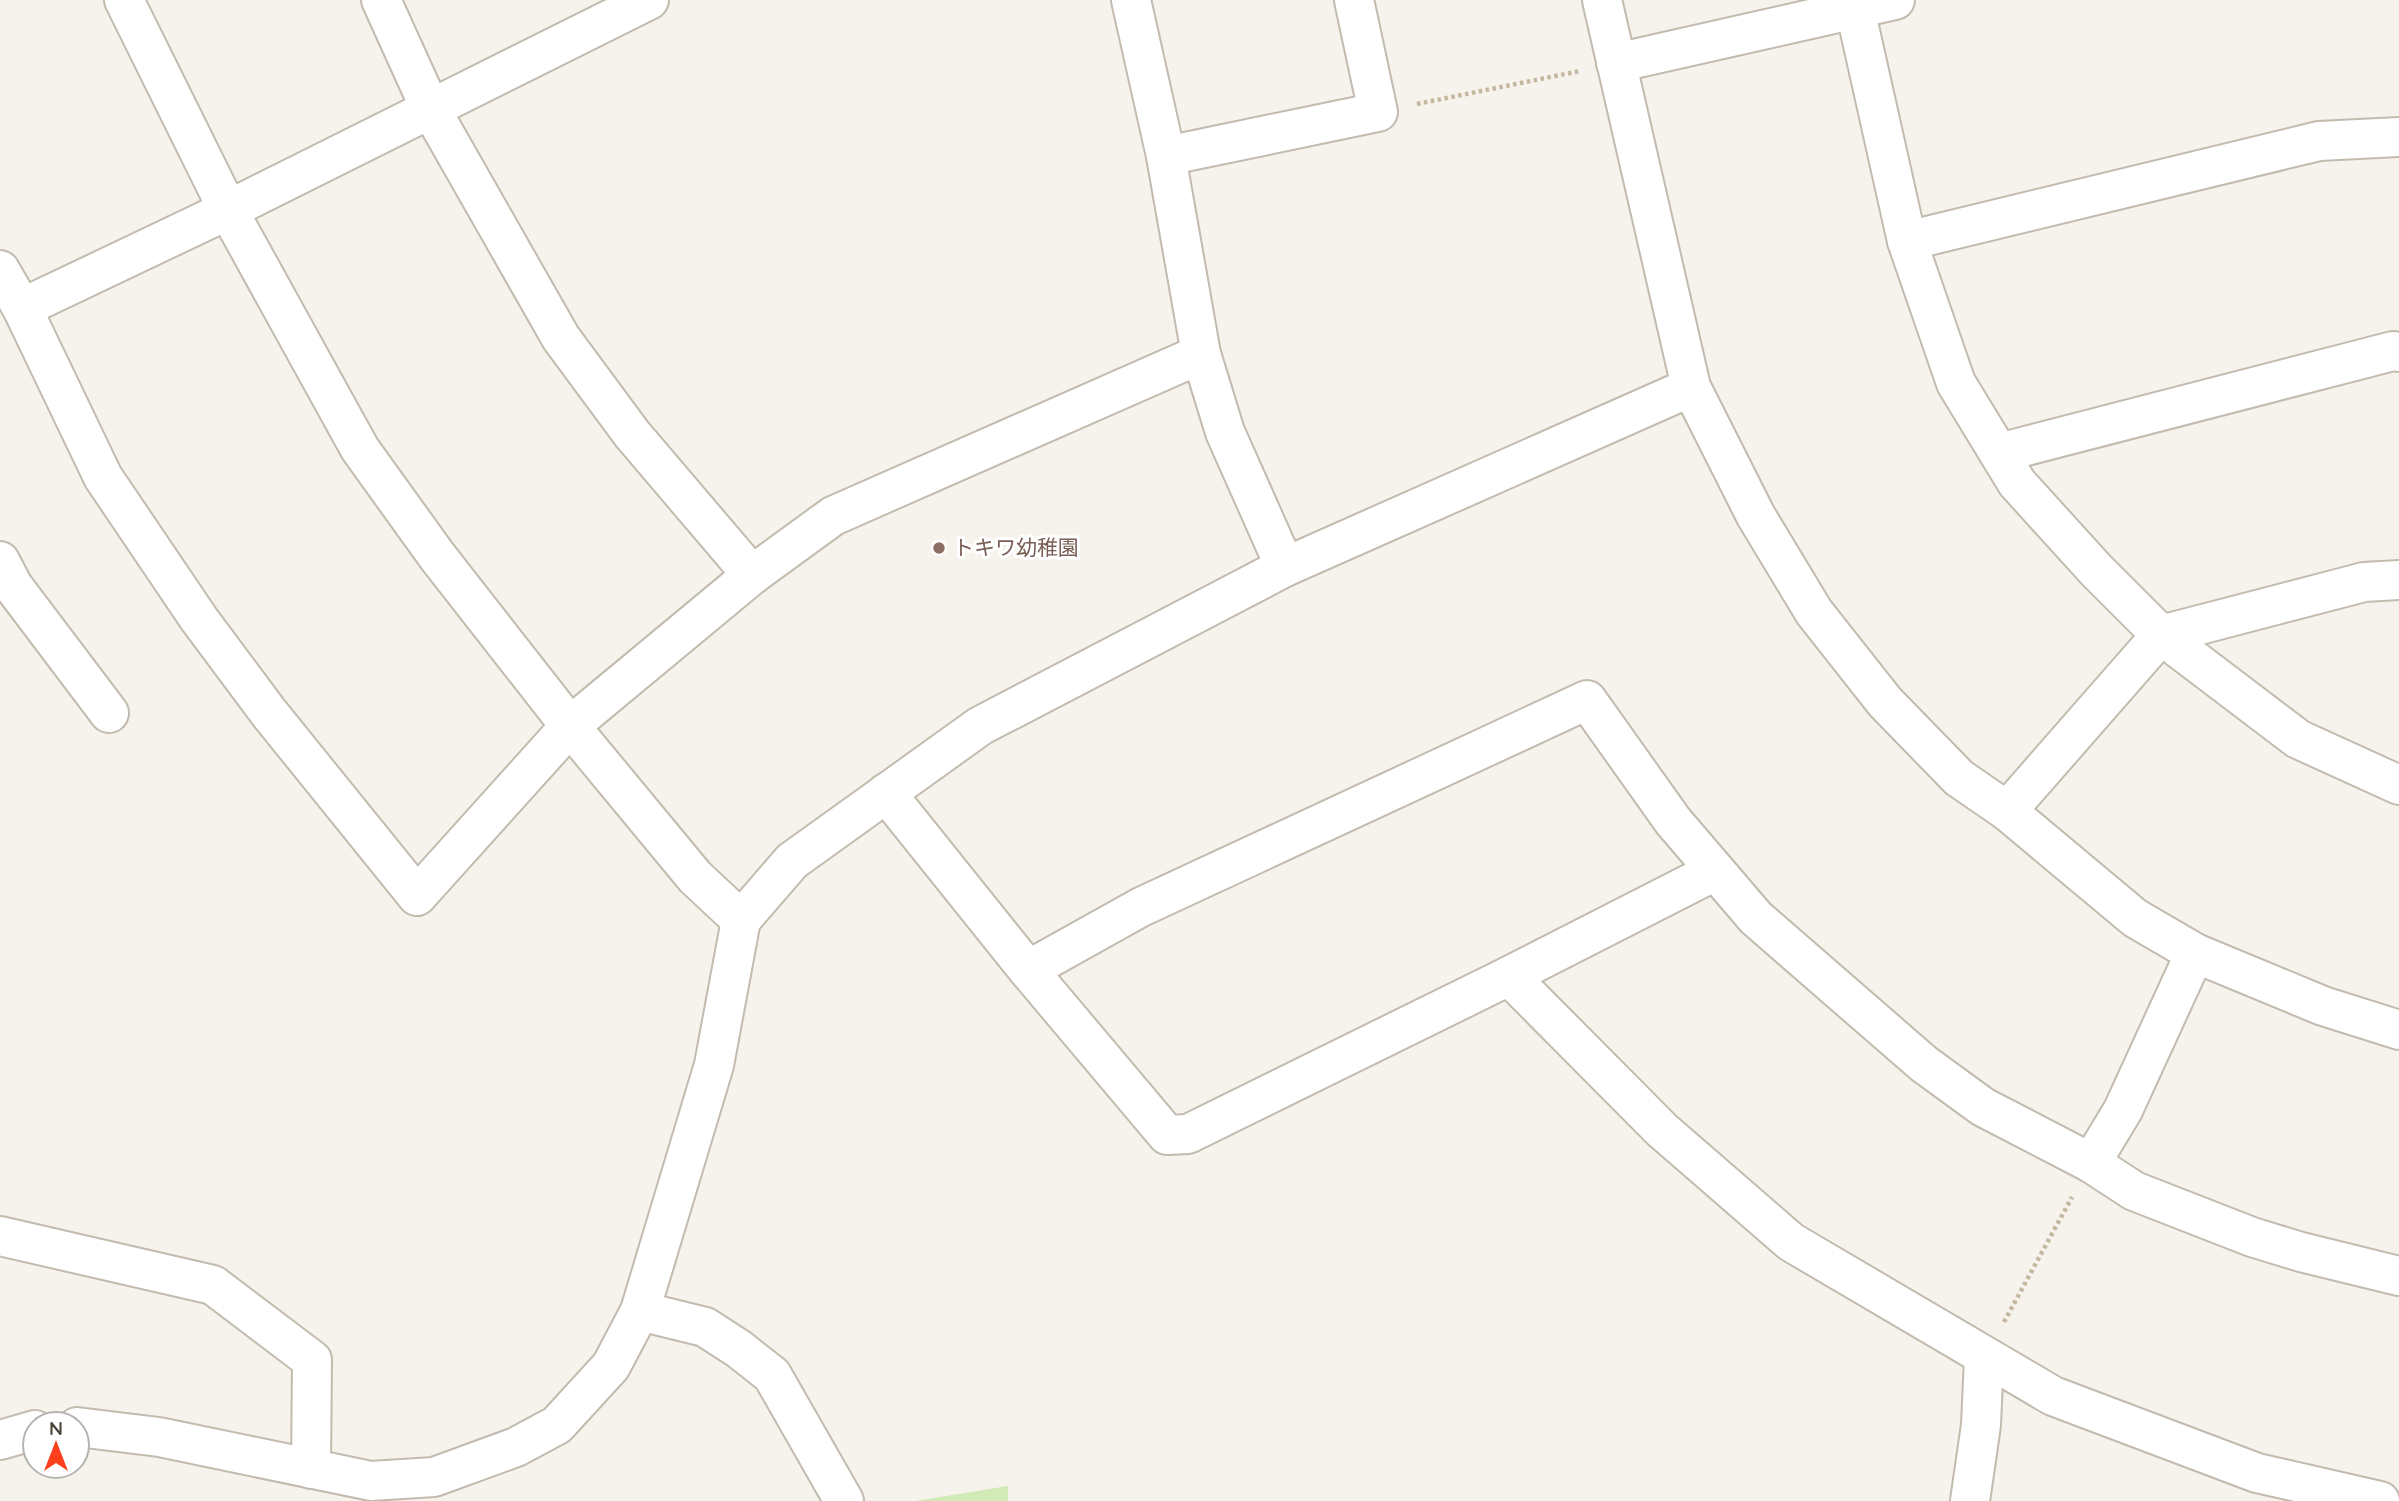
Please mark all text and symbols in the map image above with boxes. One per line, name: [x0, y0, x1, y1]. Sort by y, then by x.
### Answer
place label: トキワ幼稚園: [953, 534, 1079, 560]
marker: トキワ幼稚園: [931, 540, 947, 556]
north arrow: [21, 1410, 91, 1480]
text: N: [49, 1416, 63, 1440]

